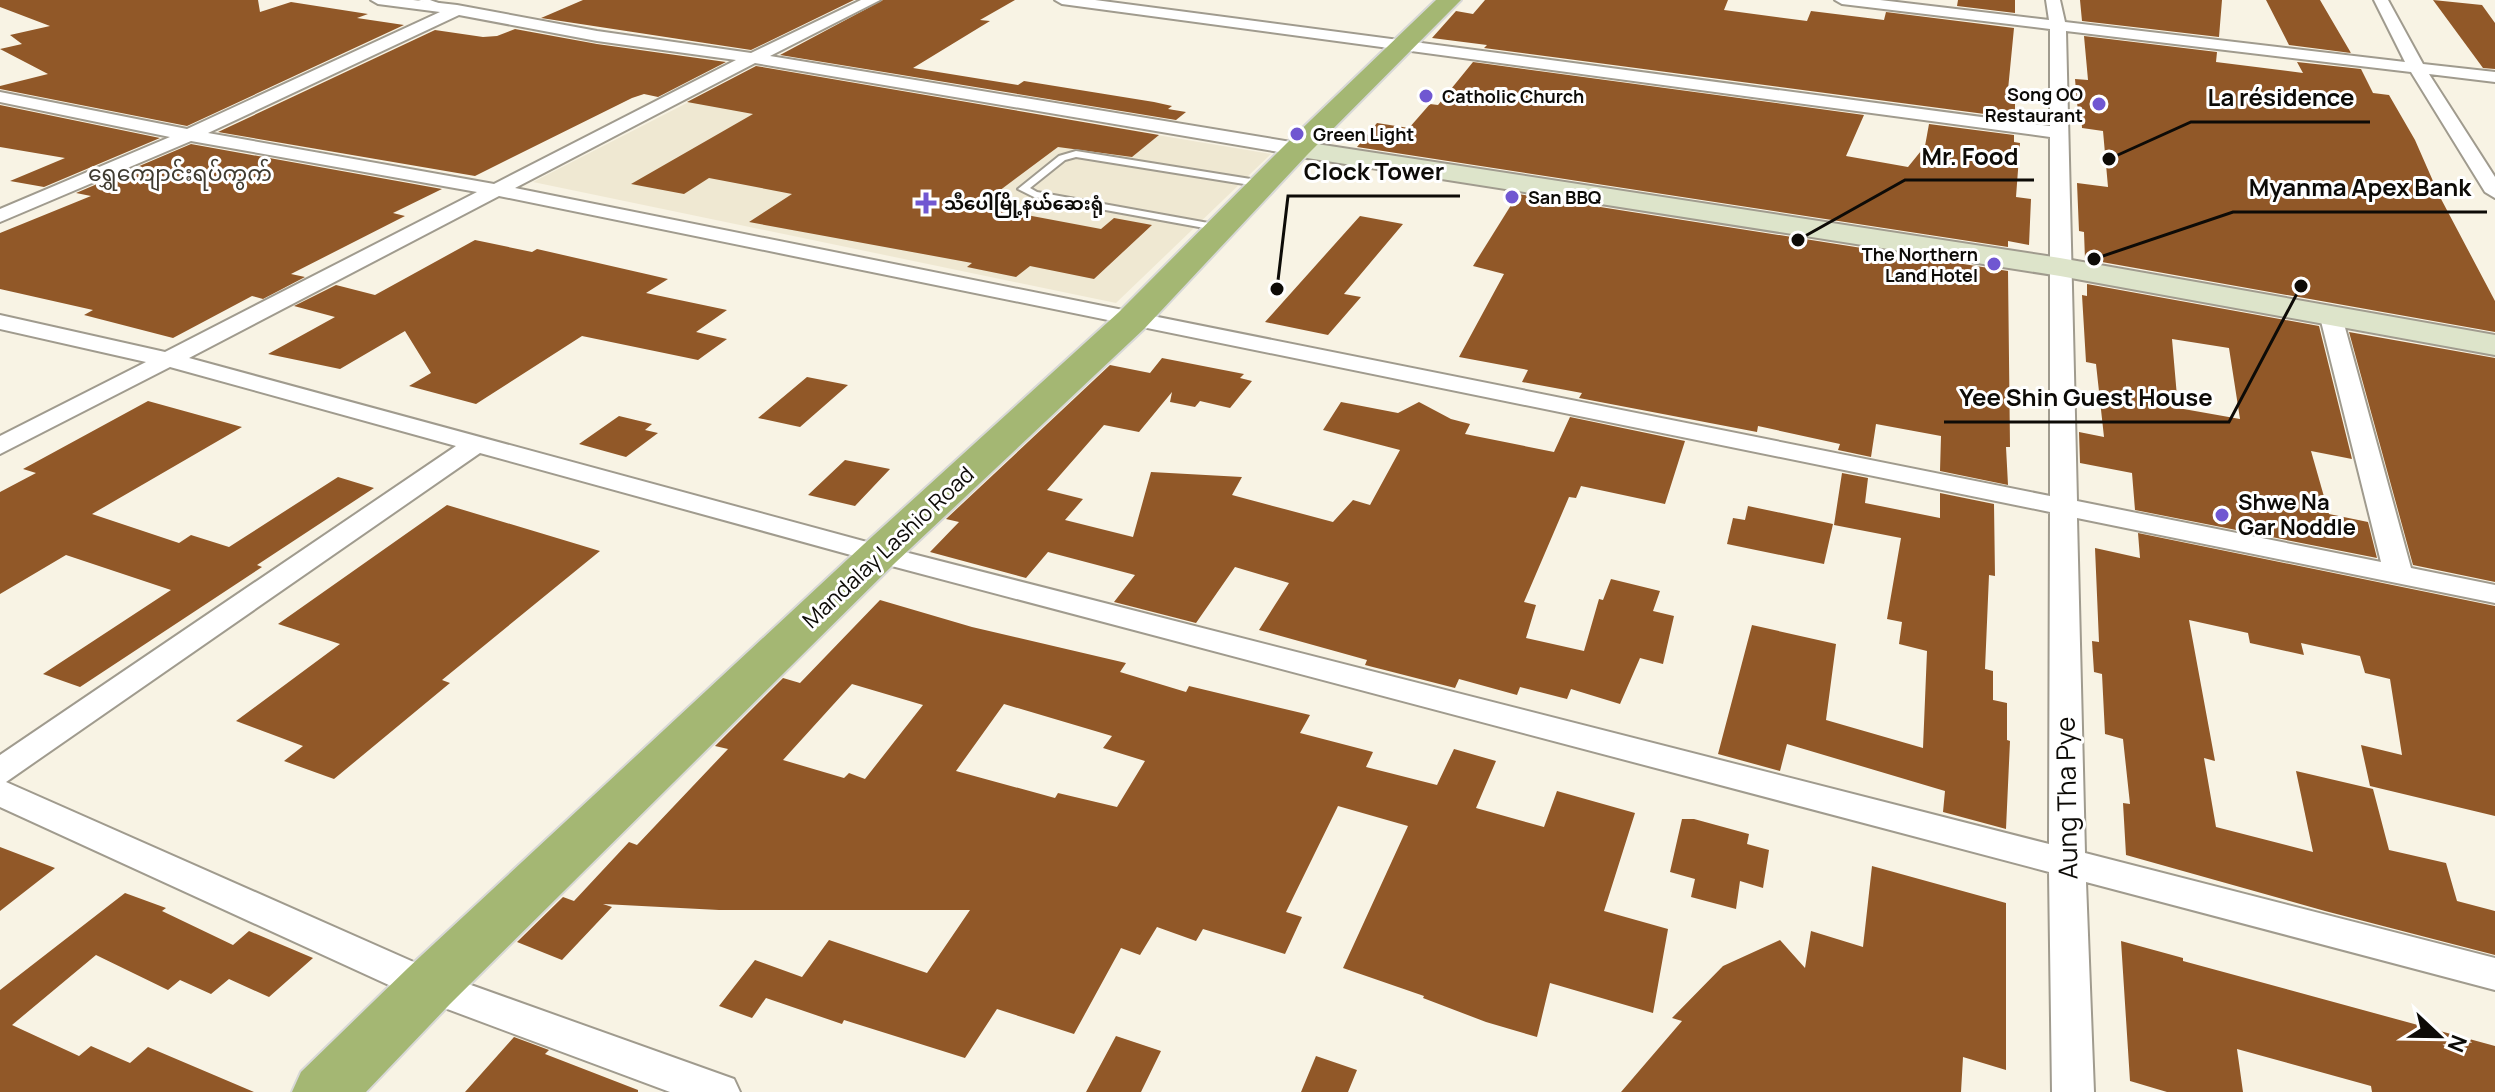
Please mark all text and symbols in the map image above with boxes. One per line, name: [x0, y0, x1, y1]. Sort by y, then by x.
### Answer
callout: La résidence: [2191, 74, 2370, 122]
text: La résidence: [2208, 80, 2354, 113]
place label: Song OO Restaurant: [1985, 82, 2083, 127]
place label: Catholic Church: [1442, 84, 1584, 108]
marker: Catholic Church: [1417, 87, 1435, 105]
marker: Song OO Restaurant: [2090, 95, 2108, 113]
place label: Green Light: [1313, 122, 1414, 146]
marker: Green Light: [1288, 125, 1306, 143]
callout: Mr. Food: [1905, 132, 2034, 180]
text: Mr. Food: [1922, 139, 2018, 172]
callout: Clock Tower: [1288, 148, 1460, 196]
text: Clock Tower: [1304, 154, 1444, 187]
district label: ရွှေကျောင်းရပ်ကွက်: [88, 158, 272, 192]
callout: Myanma Apex Bank: [2233, 164, 2487, 212]
text: Myanma Apex Bank: [2249, 170, 2472, 203]
place label: San BBQ: [1528, 185, 1601, 209]
marker: San BBQ: [1503, 188, 1521, 206]
place label: သီပေါမြို့နယ်ဆေးရုံ: [944, 191, 1103, 218]
marker: သီပေါမြို့နယ်ဆေးရုံ: [915, 192, 937, 214]
place label: The Northern Land Hotel: [1862, 242, 1978, 287]
marker: The Northern Land Hotel: [1985, 255, 2003, 273]
callout: Yee Shin Guest House: [1944, 374, 2229, 422]
text: Yee Shin Guest House: [1959, 380, 2213, 413]
street label: Mandalay Lashio Road: [796, 459, 980, 635]
place label: Shwe Na Gar Noddle: [2238, 487, 2356, 542]
marker: Shwe Na Gar Noddle: [2213, 506, 2231, 524]
street label: Aung Tha Pye: [2047, 716, 2085, 880]
north arrow: [2399, 996, 2479, 1076]
text: N: [2441, 1031, 2474, 1056]

